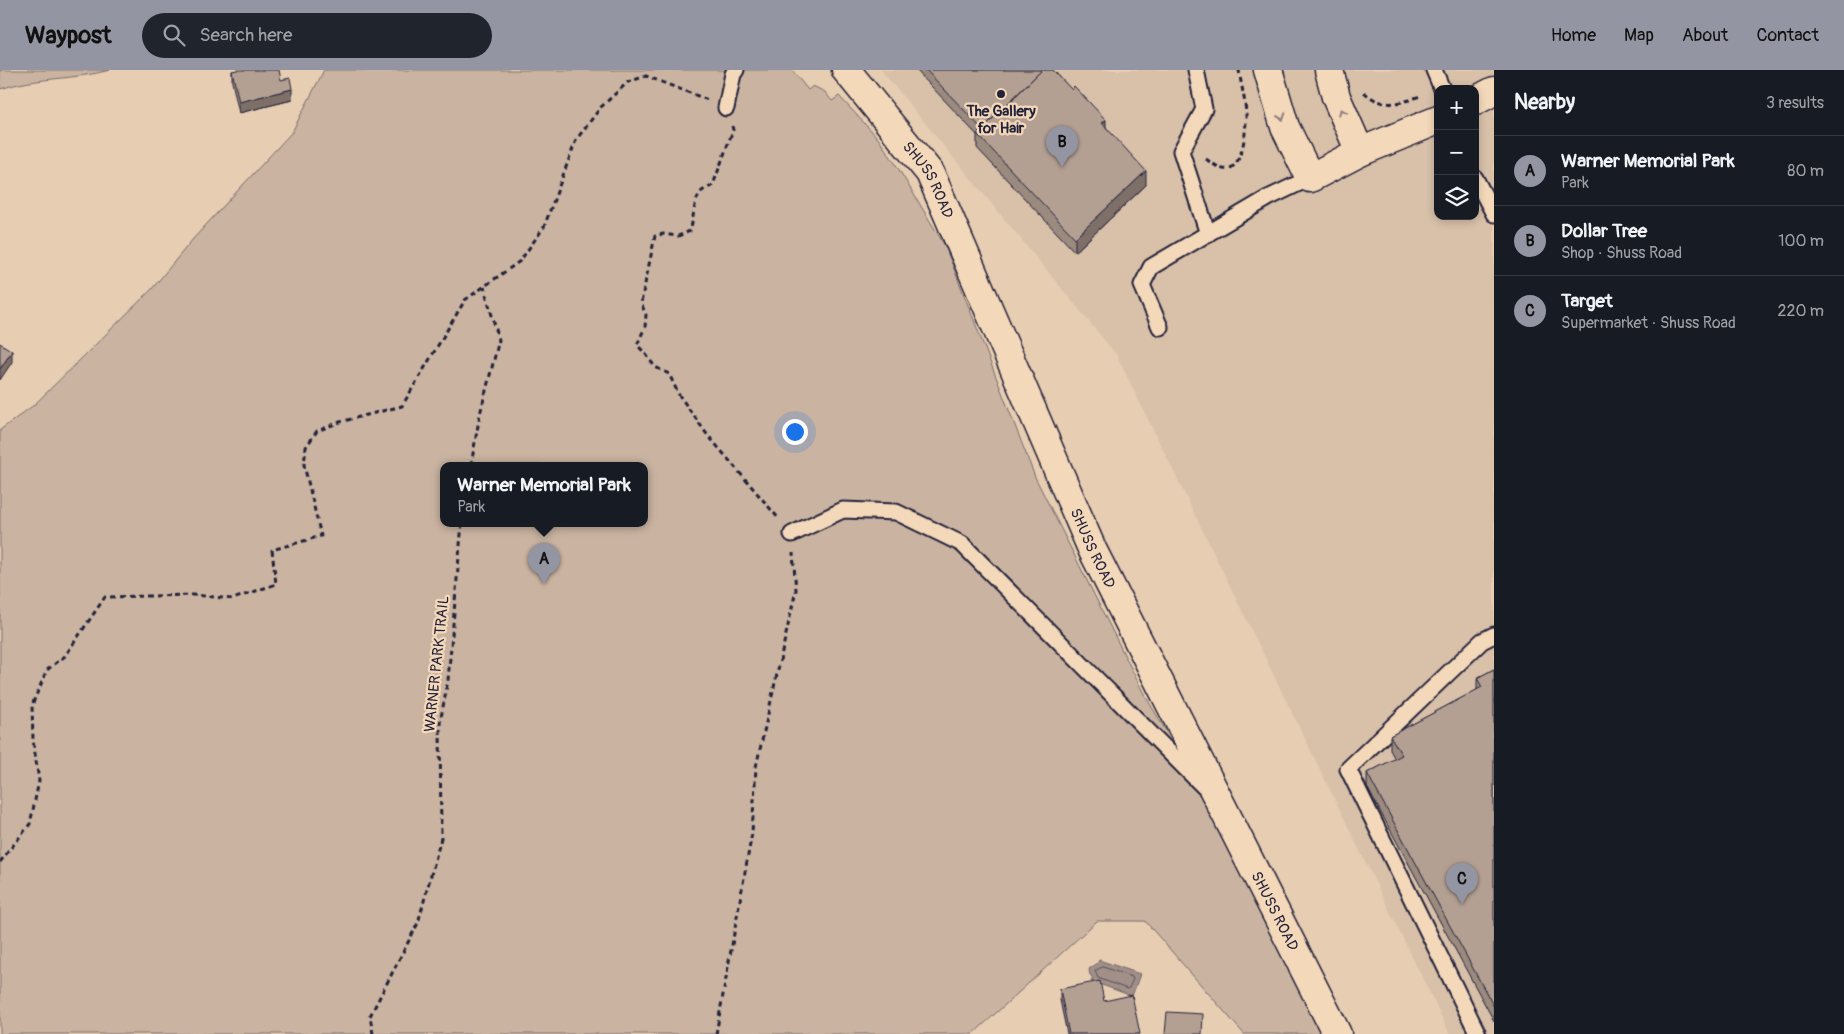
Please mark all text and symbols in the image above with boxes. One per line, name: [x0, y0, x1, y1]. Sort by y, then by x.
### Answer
search box: [142, 13, 492, 58]
text: Waypost: [25, 21, 112, 50]
icon: search: [160, 21, 188, 49]
text: Search here: [200, 23, 292, 47]
text: Home: [1551, 24, 1596, 47]
text: Map: [1624, 24, 1654, 47]
text: About: [1682, 24, 1728, 47]
text: Contact: [1756, 24, 1819, 47]
map controls: [1434, 85, 1479, 220]
button: +: [1434, 85, 1479, 130]
marker: The Gallery for Hair: [995, 88, 1007, 100]
text: Nearby: [1514, 89, 1575, 116]
text: 3 results: [1766, 93, 1824, 113]
place label: The Gallery for Hair: [965, 102, 1036, 138]
one-way arrow: [1338, 108, 1349, 117]
one-way arrow: [1276, 112, 1286, 120]
pin: B: [1046, 126, 1078, 167]
button: −: [1434, 130, 1479, 175]
street label: SHUSS ROAD: [899, 137, 958, 221]
text: Warner Memorial Park: [1561, 149, 1735, 173]
text: A: [1525, 161, 1535, 181]
text: 80 m: [1787, 161, 1824, 181]
text: Park: [1561, 173, 1589, 193]
button: layers: [1434, 175, 1479, 220]
text: Dollar Tree: [1561, 219, 1647, 243]
text: B: [1525, 231, 1535, 251]
text: 100 m: [1778, 231, 1824, 251]
text: Shop · Shuss Road: [1561, 243, 1682, 263]
text: Target: [1561, 289, 1613, 313]
text: C: [1525, 301, 1535, 321]
text: 220 m: [1778, 301, 1824, 321]
text: Supermarket · Shuss Road: [1561, 313, 1736, 333]
your location: [782, 419, 808, 445]
popup: [440, 462, 648, 527]
text: Warner Memorial Park: [457, 473, 631, 497]
text: Park: [457, 497, 485, 517]
street label: SHUSS ROAD: [1066, 505, 1120, 592]
pin: A: [528, 543, 560, 584]
street label: WARNER PARK TRAIL: [420, 595, 454, 733]
pin: C: [1446, 863, 1478, 904]
street label: SHUSS ROAD: [1247, 868, 1303, 954]

